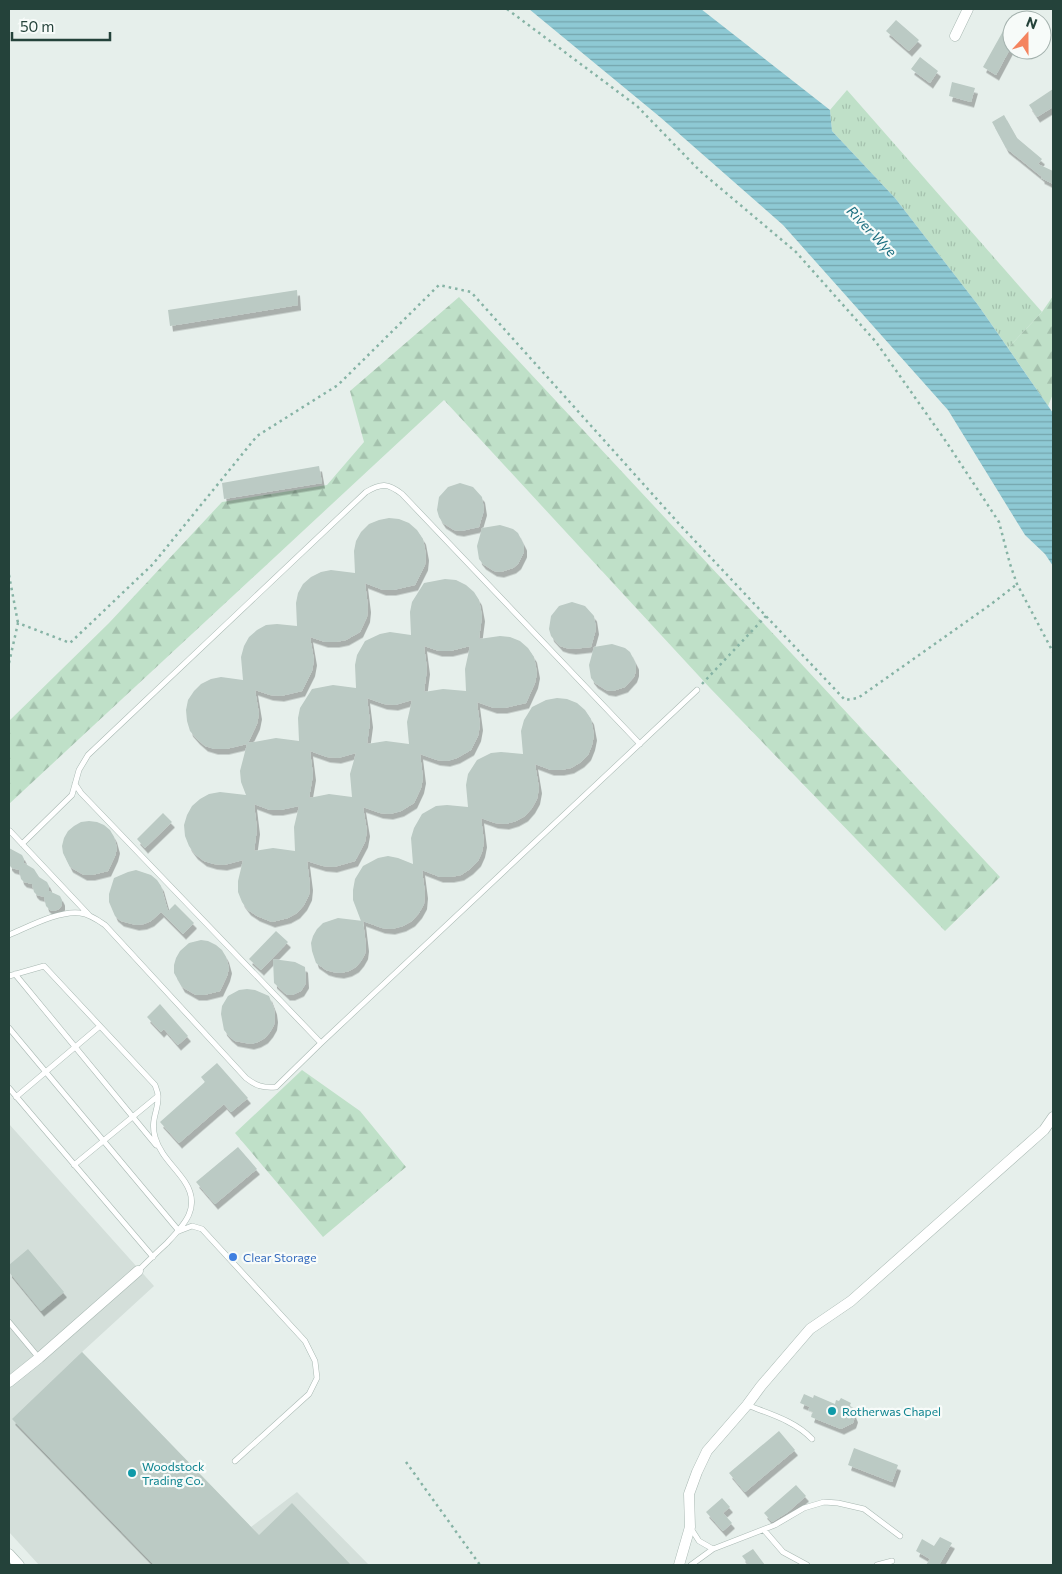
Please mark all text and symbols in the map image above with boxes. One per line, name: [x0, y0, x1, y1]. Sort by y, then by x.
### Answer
scale bar: [12, 10, 110, 42]
north arrow: [1002, 10, 1052, 60]
text: N: [1024, 13, 1040, 32]
text: 50 m: [20, 17, 54, 35]
water label: River Wye: [844, 202, 901, 260]
place label: Clear Storage: [243, 1250, 317, 1264]
marker: Clear Storage: [227, 1251, 239, 1263]
place label: Rotherwas Chapel: [842, 1404, 941, 1418]
marker: Rotherwas Chapel: [826, 1405, 838, 1417]
place label: Woodstock Trading Co.: [142, 1459, 205, 1487]
marker: Woodstock Trading Co.: [126, 1467, 138, 1479]

